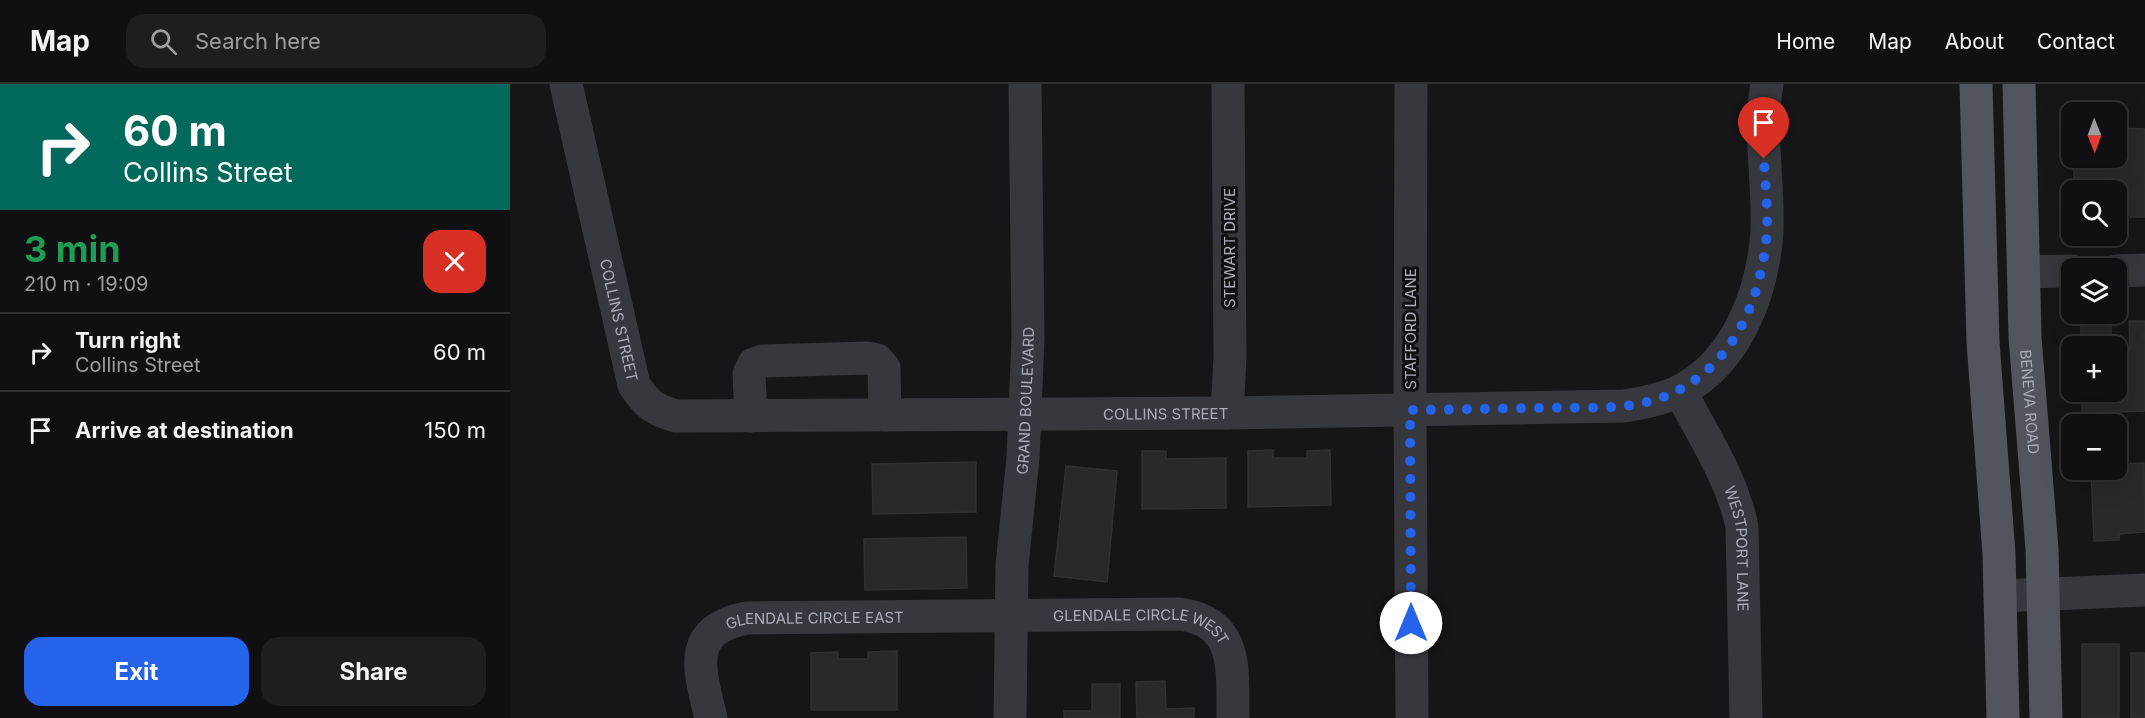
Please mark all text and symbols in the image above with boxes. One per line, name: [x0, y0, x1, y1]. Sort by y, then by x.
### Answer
search box: [126, 14, 546, 68]
text: Map: [30, 24, 90, 58]
icon: search: [147, 25, 180, 58]
text: Search here: [195, 28, 321, 54]
text: Home: [1776, 29, 1835, 54]
text: Map: [1868, 29, 1912, 54]
text: About: [1945, 29, 2004, 54]
text: Contact: [2037, 29, 2115, 54]
pin: [1738, 97, 1789, 159]
north arrow: [2061, 102, 2127, 168]
map controls: [2061, 102, 2127, 480]
text: 60 m: [123, 105, 227, 156]
icon: arrive: [1747, 106, 1780, 139]
icon: right: [24, 108, 102, 186]
text: Collins Street: [123, 156, 293, 189]
button: search: [2061, 180, 2127, 246]
street label: STEWART DRIVE: [1220, 188, 1239, 308]
text: 3 min: [24, 227, 121, 271]
button: close: [423, 230, 486, 293]
street label: COLLINS STREET: [596, 257, 642, 383]
button: layers: [2061, 258, 2127, 324]
street label: STAFFORD LANE: [1401, 268, 1420, 390]
text: 210 m · 19:09: [24, 272, 148, 296]
text: Turn right: [75, 327, 181, 353]
street label: GRAND BOULEVARD: [1012, 327, 1038, 475]
icon: right: [24, 336, 57, 369]
button: +: [2061, 336, 2127, 402]
text: 60 m: [433, 339, 486, 365]
street label: BENEVA ROAD: [2017, 349, 2044, 455]
text: Collins Street: [75, 353, 201, 377]
street label: COLLINS STREET: [1103, 403, 1228, 423]
icon: arrive: [24, 414, 57, 447]
button: −: [2061, 414, 2127, 480]
text: Arrive at destination: [75, 417, 294, 443]
text: 150 m: [424, 417, 486, 443]
street label: WESTPORT LANE: [1721, 483, 1753, 612]
position arrow: [1379, 591, 1443, 655]
street label: GLENDALE CIRCLE WEST: [1053, 605, 1234, 647]
street label: GLENDALE CIRCLE EAST: [723, 607, 904, 633]
button: Exit: [24, 637, 249, 706]
button: Share: [261, 637, 486, 706]

